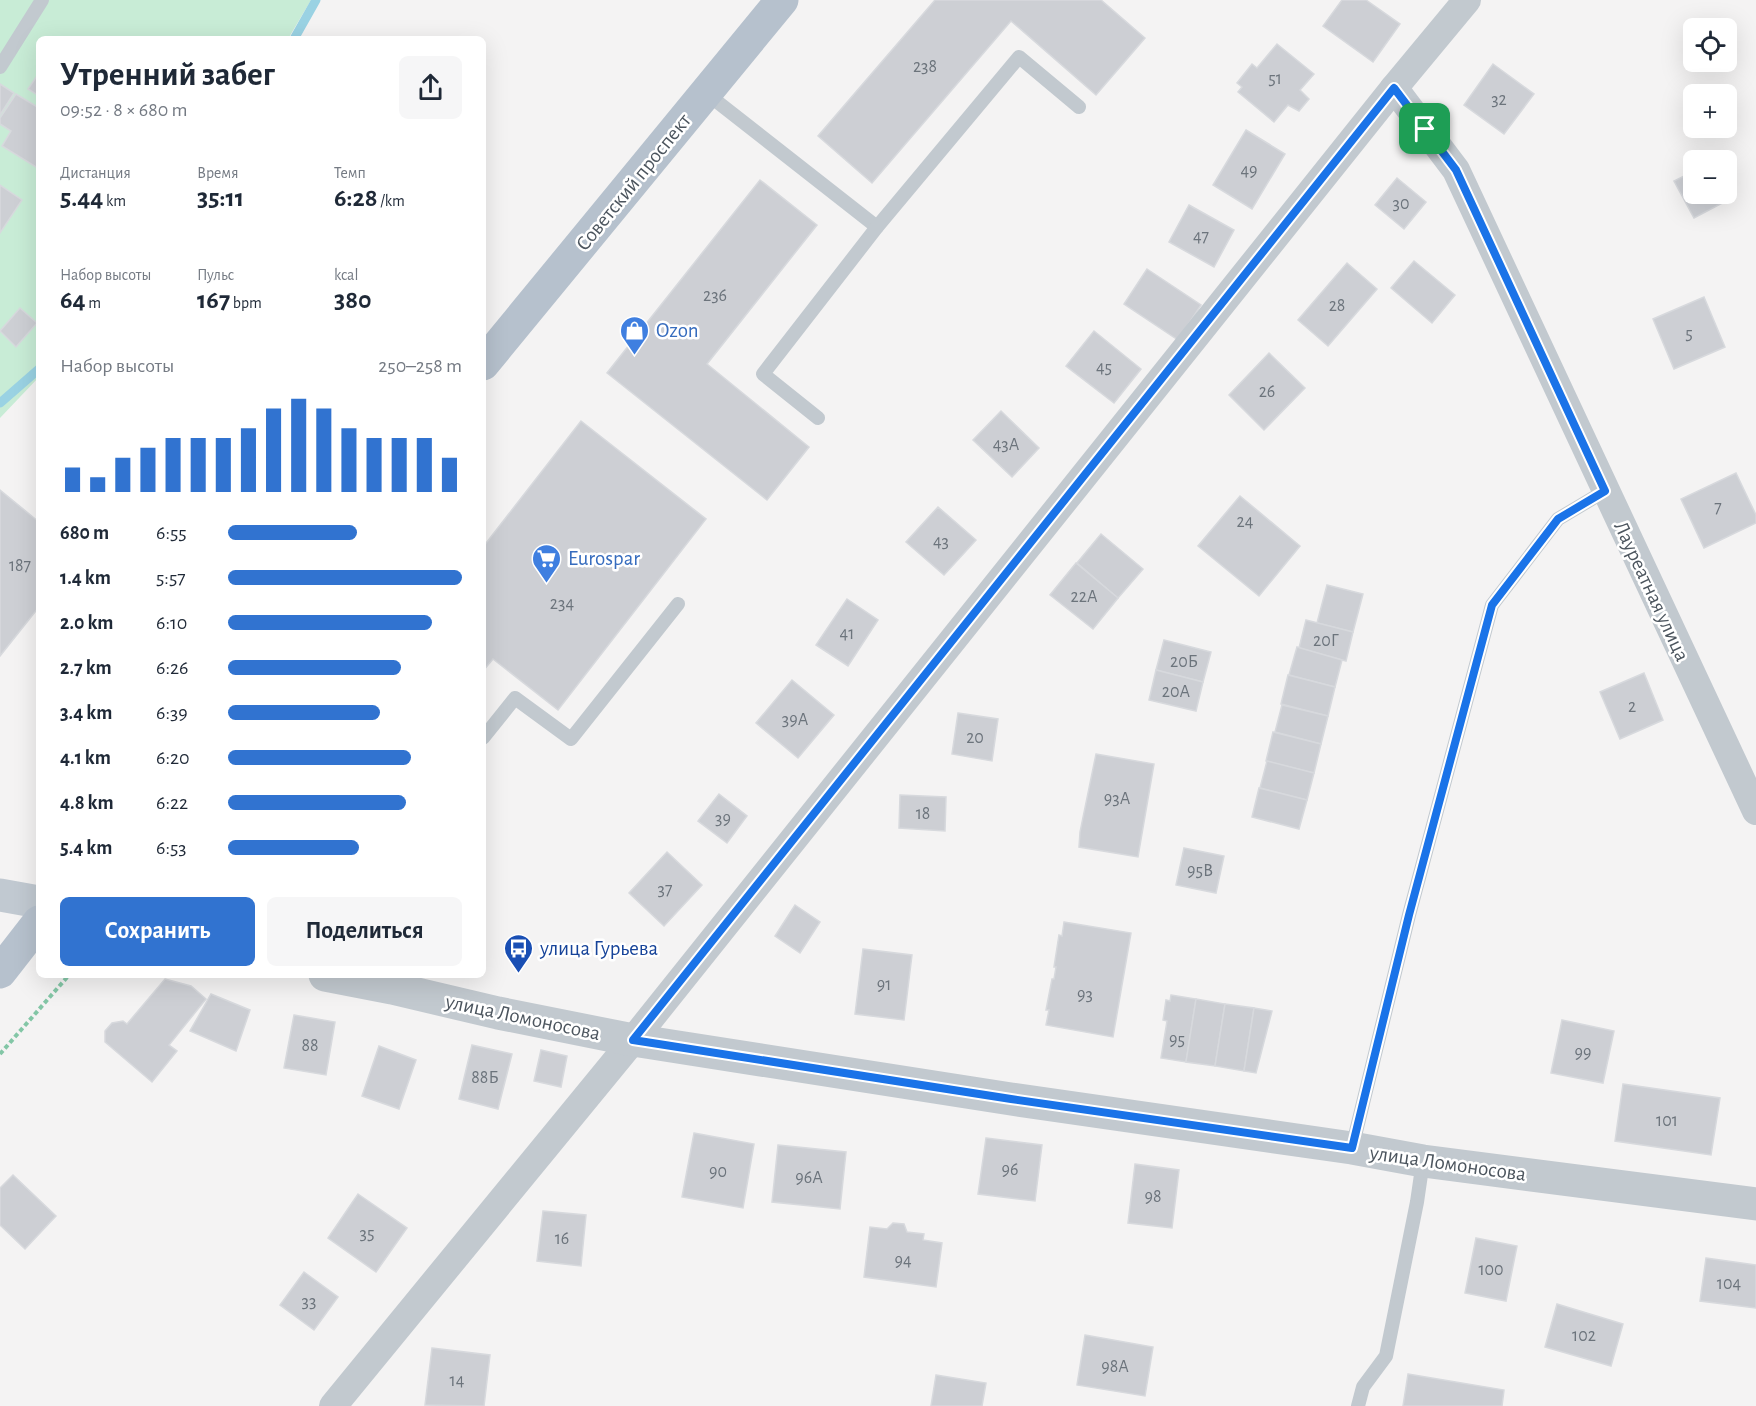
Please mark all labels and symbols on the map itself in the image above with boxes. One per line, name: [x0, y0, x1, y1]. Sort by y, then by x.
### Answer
house number: 238: [913, 58, 937, 76]
house number: 51: [1268, 70, 1282, 88]
house number: 32: [1491, 91, 1507, 109]
pin: [1399, 103, 1450, 154]
street label: Советский проспект: [572, 110, 695, 255]
house number: 49: [1240, 162, 1258, 180]
house number: 30: [1393, 195, 1409, 213]
house number: 47: [1193, 228, 1209, 246]
house number: 236: [703, 287, 727, 305]
house number: 28: [1329, 297, 1345, 315]
shop icon: Ozon: [619, 314, 651, 356]
place label: Ozon: [656, 320, 699, 341]
house number: 5: [1685, 325, 1693, 343]
house number: 45: [1096, 359, 1112, 377]
house number: 26: [1259, 383, 1275, 401]
house number: 43А: [993, 436, 1020, 454]
house number: 7: [1714, 499, 1722, 517]
house number: 24: [1237, 513, 1254, 531]
street label: Лауреатная улица: [1610, 518, 1693, 665]
house number: 43: [933, 533, 949, 551]
supermarket icon: Eurospar: [531, 542, 563, 584]
place label: Eurospar: [568, 548, 640, 569]
house number: 187: [9, 557, 31, 575]
house number: 22А: [1071, 588, 1098, 606]
house number: 234: [550, 595, 574, 613]
house number: 41: [840, 625, 854, 643]
house number: 20Г: [1313, 632, 1339, 650]
house number: 20Б: [1170, 653, 1198, 671]
house number: 20А: [1162, 683, 1191, 701]
house number: 2: [1628, 698, 1636, 716]
house number: 39А: [782, 711, 809, 729]
house number: 20: [966, 729, 984, 747]
house number: 93А: [1104, 790, 1131, 808]
house number: 18: [916, 805, 930, 823]
house number: 39: [715, 810, 731, 828]
house number: 95В: [1187, 862, 1213, 880]
house number: 37: [658, 881, 672, 899]
bus stop icon: улица Гурьева: [503, 932, 535, 974]
place label: улица Гурьева: [539, 938, 659, 959]
house number: 91: [877, 976, 891, 994]
house number: 93: [1077, 986, 1093, 1004]
street label: улица Ломоносова: [443, 991, 603, 1044]
house number: 95: [1169, 1031, 1185, 1049]
house number: 88: [301, 1037, 319, 1055]
house number: 99: [1575, 1044, 1591, 1062]
house number: 88Б: [471, 1069, 499, 1087]
house number: 101: [1656, 1112, 1678, 1130]
street label: улица Ломоносова: [1367, 1142, 1528, 1185]
house number: 96: [1002, 1161, 1018, 1179]
house number: 90: [709, 1163, 727, 1181]
house number: 96А: [795, 1169, 823, 1187]
house number: 98: [1145, 1188, 1162, 1206]
house number: 35: [360, 1225, 374, 1243]
house number: 16: [555, 1230, 569, 1248]
house number: 94: [894, 1252, 912, 1270]
house number: 100: [1478, 1261, 1504, 1279]
house number: 104: [1717, 1275, 1742, 1293]
house number: 33: [302, 1293, 316, 1311]
house number: 102: [1572, 1327, 1596, 1345]
house number: 98А: [1101, 1358, 1129, 1376]
house number: 14: [450, 1372, 465, 1390]

